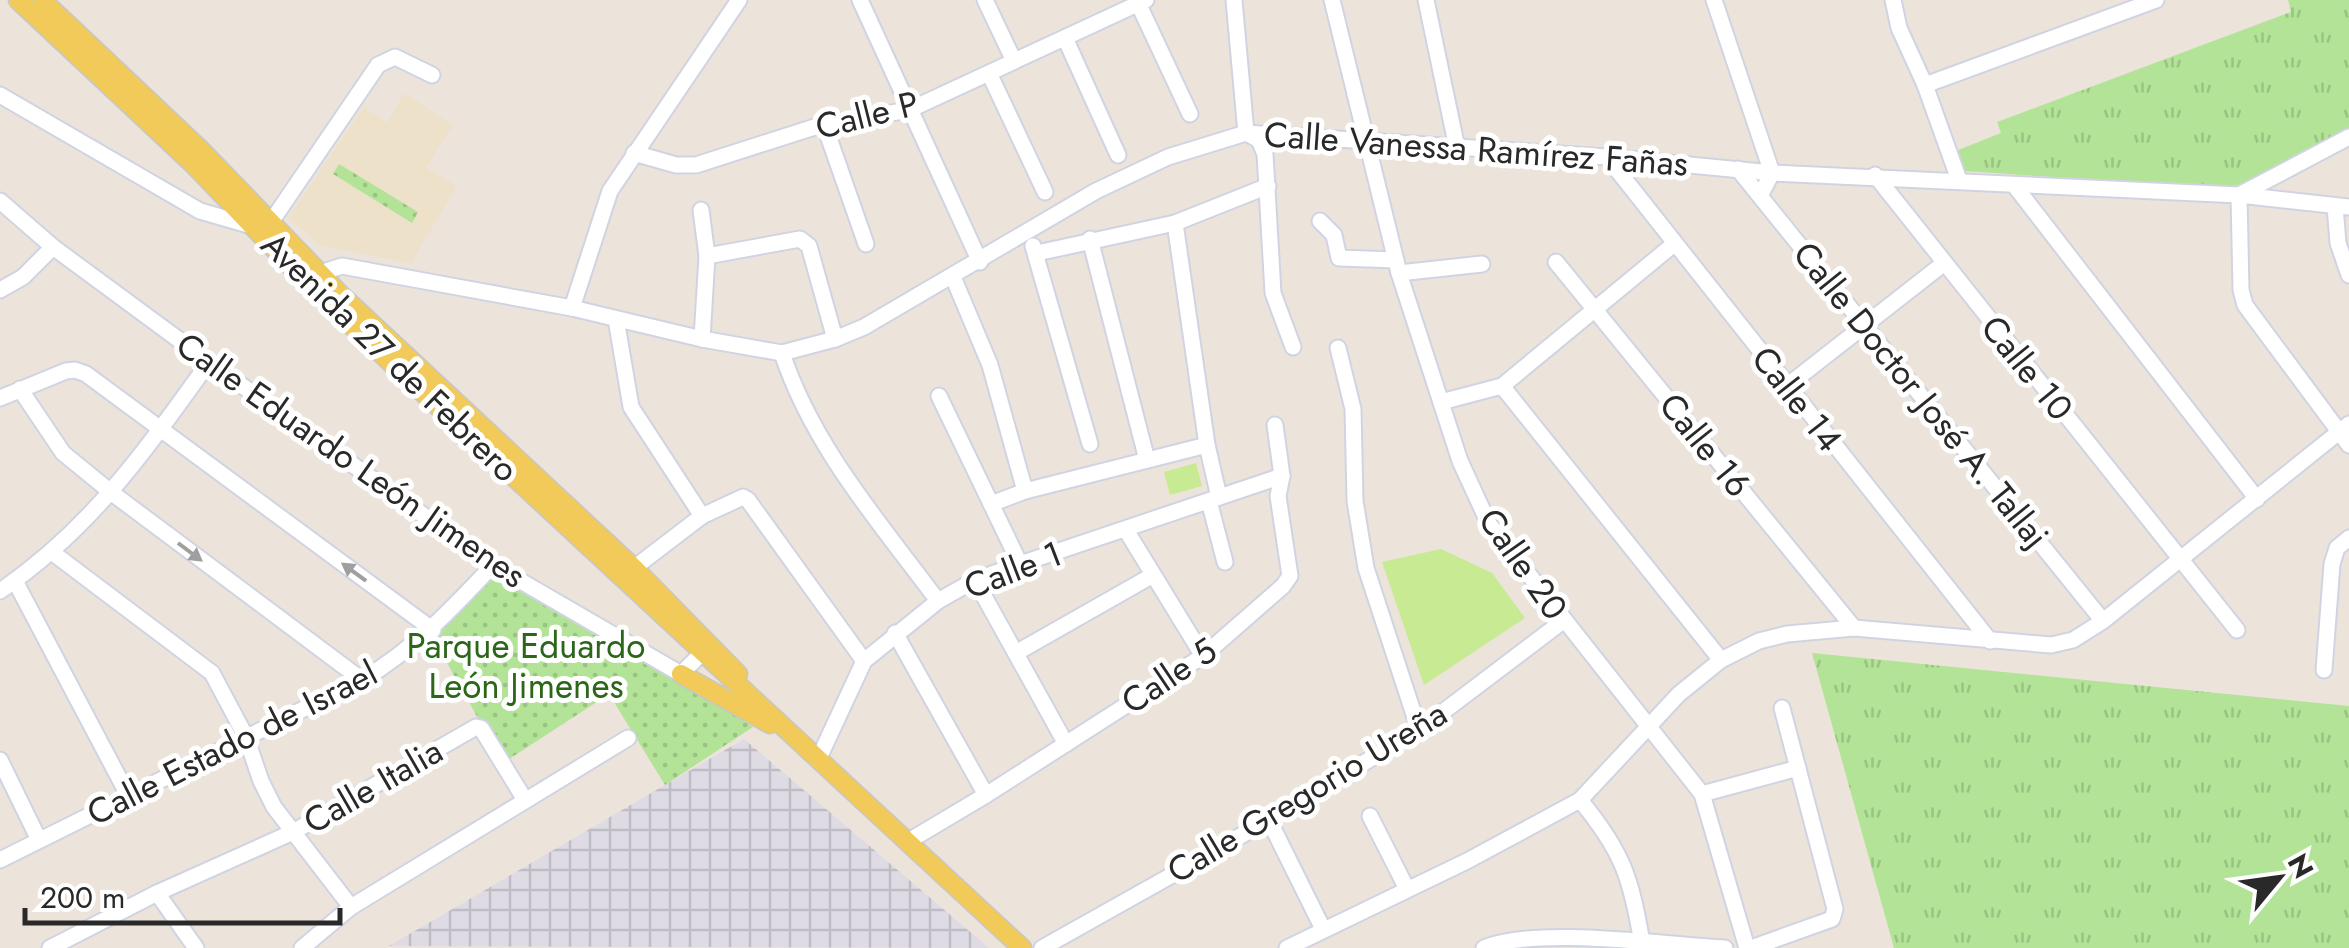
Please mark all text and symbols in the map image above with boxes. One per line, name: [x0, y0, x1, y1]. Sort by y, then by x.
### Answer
street label: Calle P: [810, 78, 924, 152]
street label: Calle Vanessa Ramírez Fañas: [1262, 109, 1690, 189]
street label: Avenida 27 de Febrero: [250, 221, 530, 493]
street label: Calle Doctor José A. Tallaj: [1781, 231, 2061, 559]
street label: Calle 10: [1969, 305, 2085, 431]
street label: Calle Eduardo León Jimenes: [166, 320, 536, 600]
street label: Calle 14: [1740, 336, 1854, 462]
street label: Calle 16: [1647, 382, 1763, 508]
street label: Calle 20: [1466, 498, 1580, 630]
street label: Calle 1: [957, 529, 1069, 611]
one-way arrow: [177, 541, 203, 561]
one-way arrow: [341, 562, 367, 582]
park label: Parque Eduardo León Jimenes: [407, 621, 645, 711]
street label: Calle 5: [1111, 626, 1227, 726]
street label: Calle Estado de Israel: [78, 648, 386, 838]
street label: Calle Gregorio Ureña: [1158, 689, 1456, 895]
street label: Calle Italia: [294, 726, 452, 846]
north arrow: [2229, 828, 2329, 928]
text: N: [2277, 846, 2324, 886]
scale bar: [25, 863, 340, 925]
text: 200 m: [40, 876, 125, 919]

